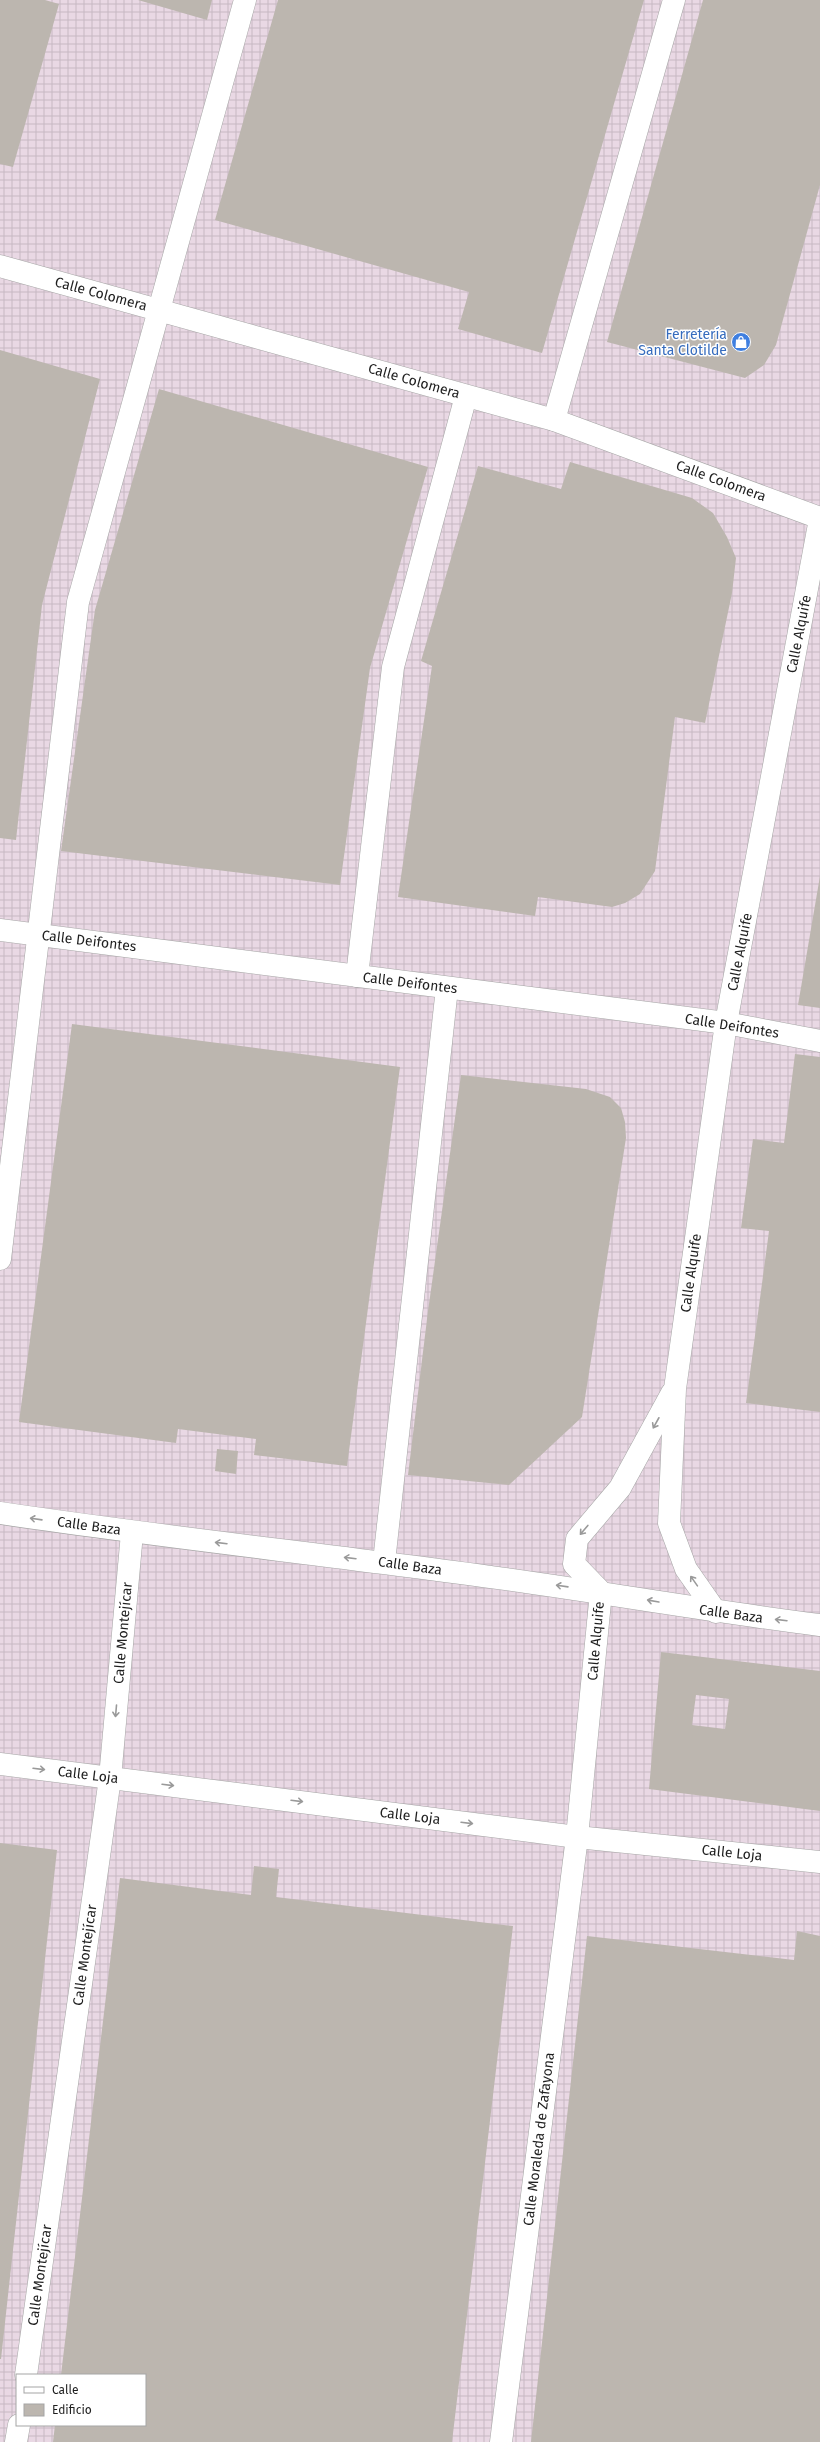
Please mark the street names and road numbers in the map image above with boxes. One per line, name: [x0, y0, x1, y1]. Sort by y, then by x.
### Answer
street label: Calle Colomera: [53, 274, 149, 314]
street label: Calle Colomera: [366, 360, 462, 402]
street label: Calle Colomera: [674, 457, 768, 505]
street label: Calle Alquife: [783, 593, 815, 675]
street label: Calle Alquife: [724, 911, 756, 993]
street label: Calle Deifontes: [41, 927, 138, 955]
street label: Calle Deifontes: [362, 969, 459, 997]
street label: Calle Deifontes: [684, 1010, 781, 1042]
street label: Calle Alquife: [677, 1233, 705, 1313]
street label: Calle Baza: [56, 1513, 122, 1539]
street label: Calle Baza: [377, 1553, 443, 1579]
street label: Calle Montejícar: [110, 1581, 136, 1685]
street label: Calle Alquife: [584, 1601, 608, 1681]
street label: Calle Baza: [698, 1601, 764, 1627]
street label: Calle Loja: [57, 1763, 119, 1787]
street label: Calle Loja: [379, 1804, 441, 1828]
street label: Calle Loja: [701, 1841, 763, 1865]
street label: Calle Montejícar: [69, 1903, 101, 2007]
street label: Calle Moraleda de Zafayona: [520, 2051, 558, 2227]
street label: Calle Montejícar: [24, 2223, 56, 2327]

